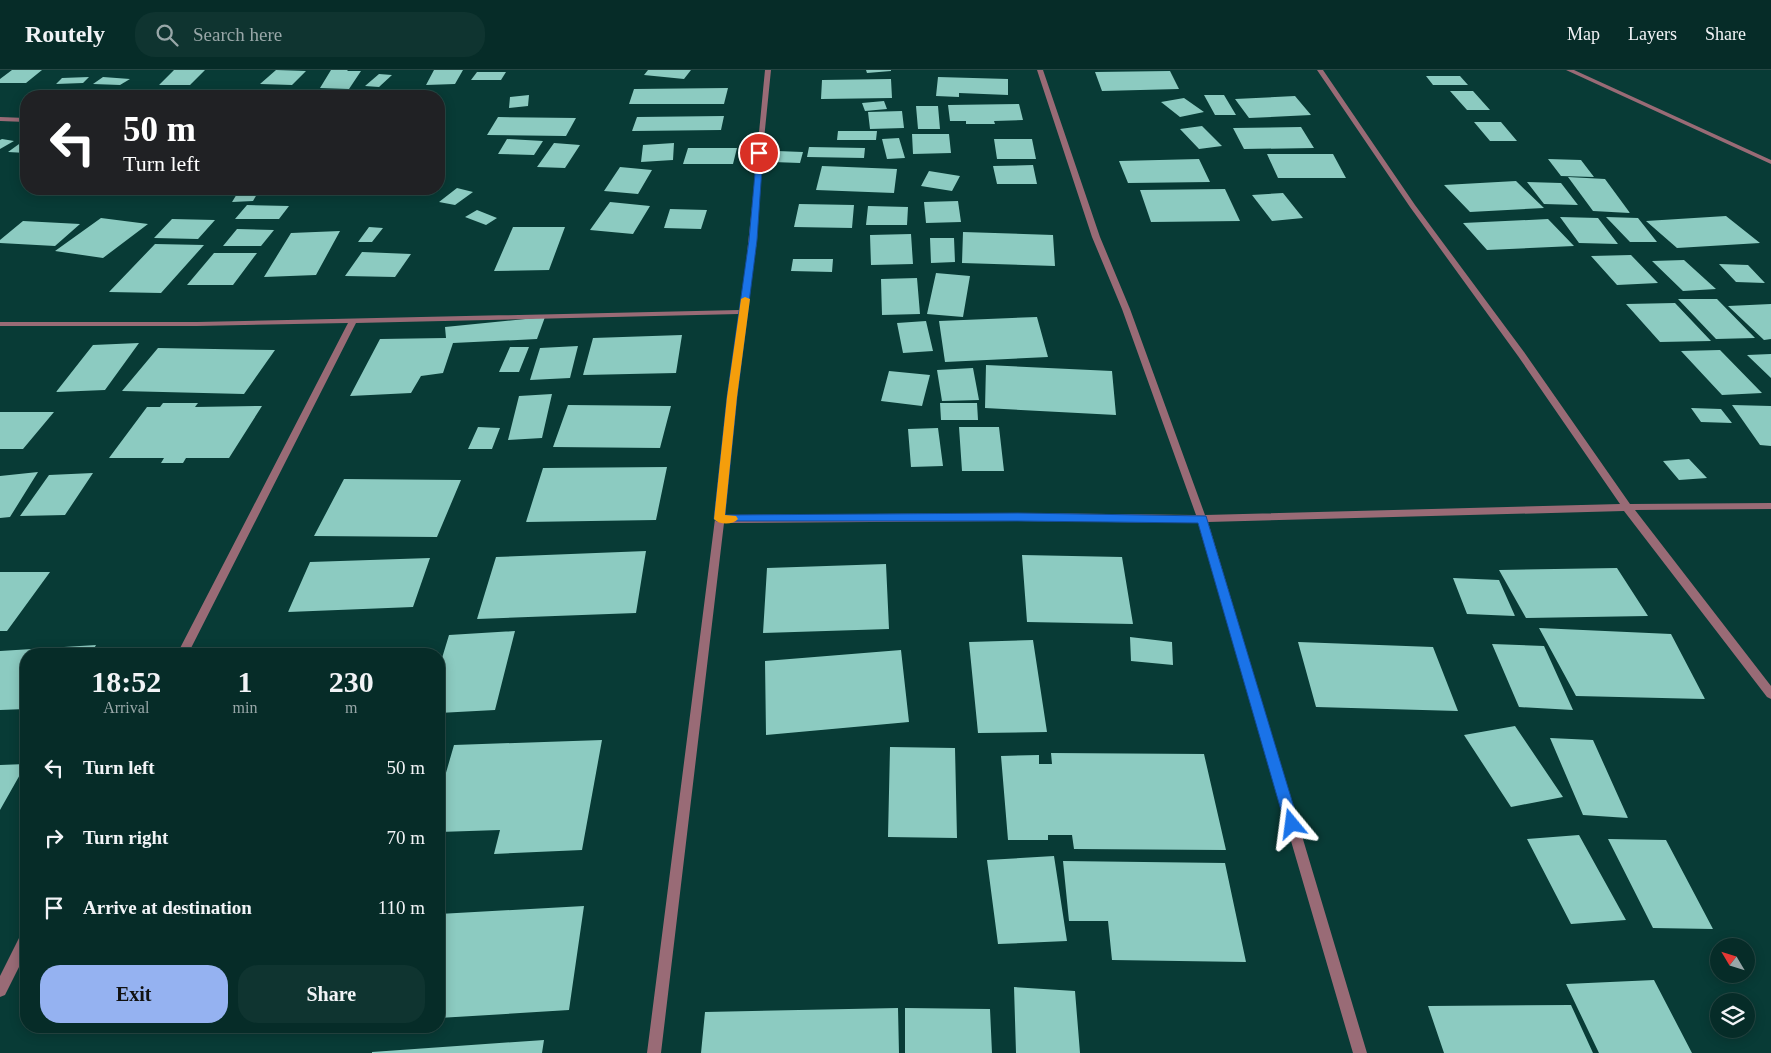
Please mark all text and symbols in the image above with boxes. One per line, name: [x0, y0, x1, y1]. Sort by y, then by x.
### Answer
search box: [135, 12, 485, 57]
text: Routely: [25, 21, 105, 47]
icon: search: [153, 21, 181, 49]
text: Search here: [193, 24, 282, 45]
text: Map: [1567, 24, 1600, 44]
text: Layers: [1628, 24, 1677, 44]
text: Share: [1705, 24, 1746, 44]
icon: left: [40, 110, 105, 175]
text: 50 m: [123, 110, 196, 149]
pin: [738, 132, 780, 174]
icon: arrive: [745, 139, 773, 167]
text: Turn left: [123, 151, 200, 176]
text: 18:52: [91, 665, 161, 698]
text: 1: [237, 665, 252, 698]
text: 230: [329, 665, 374, 698]
text: Arrival: [103, 699, 149, 716]
text: min: [233, 699, 257, 716]
text: m: [345, 699, 357, 716]
icon: left: [40, 754, 68, 782]
text: Turn left: [83, 757, 155, 778]
text: 50 m: [386, 757, 425, 778]
position arrow: [1265, 797, 1317, 849]
icon: right: [40, 824, 68, 852]
text: Turn right: [83, 827, 168, 848]
text: 70 m: [386, 827, 425, 848]
icon: arrive: [40, 894, 68, 922]
text: Arrive at destination: [83, 897, 252, 918]
text: 110 m: [378, 897, 425, 918]
north arrow: [1710, 938, 1755, 982]
map controls: [1710, 938, 1755, 1038]
button: Exit: [40, 965, 228, 1023]
button: Share: [238, 965, 425, 1023]
button: layers: [1710, 993, 1755, 1038]

